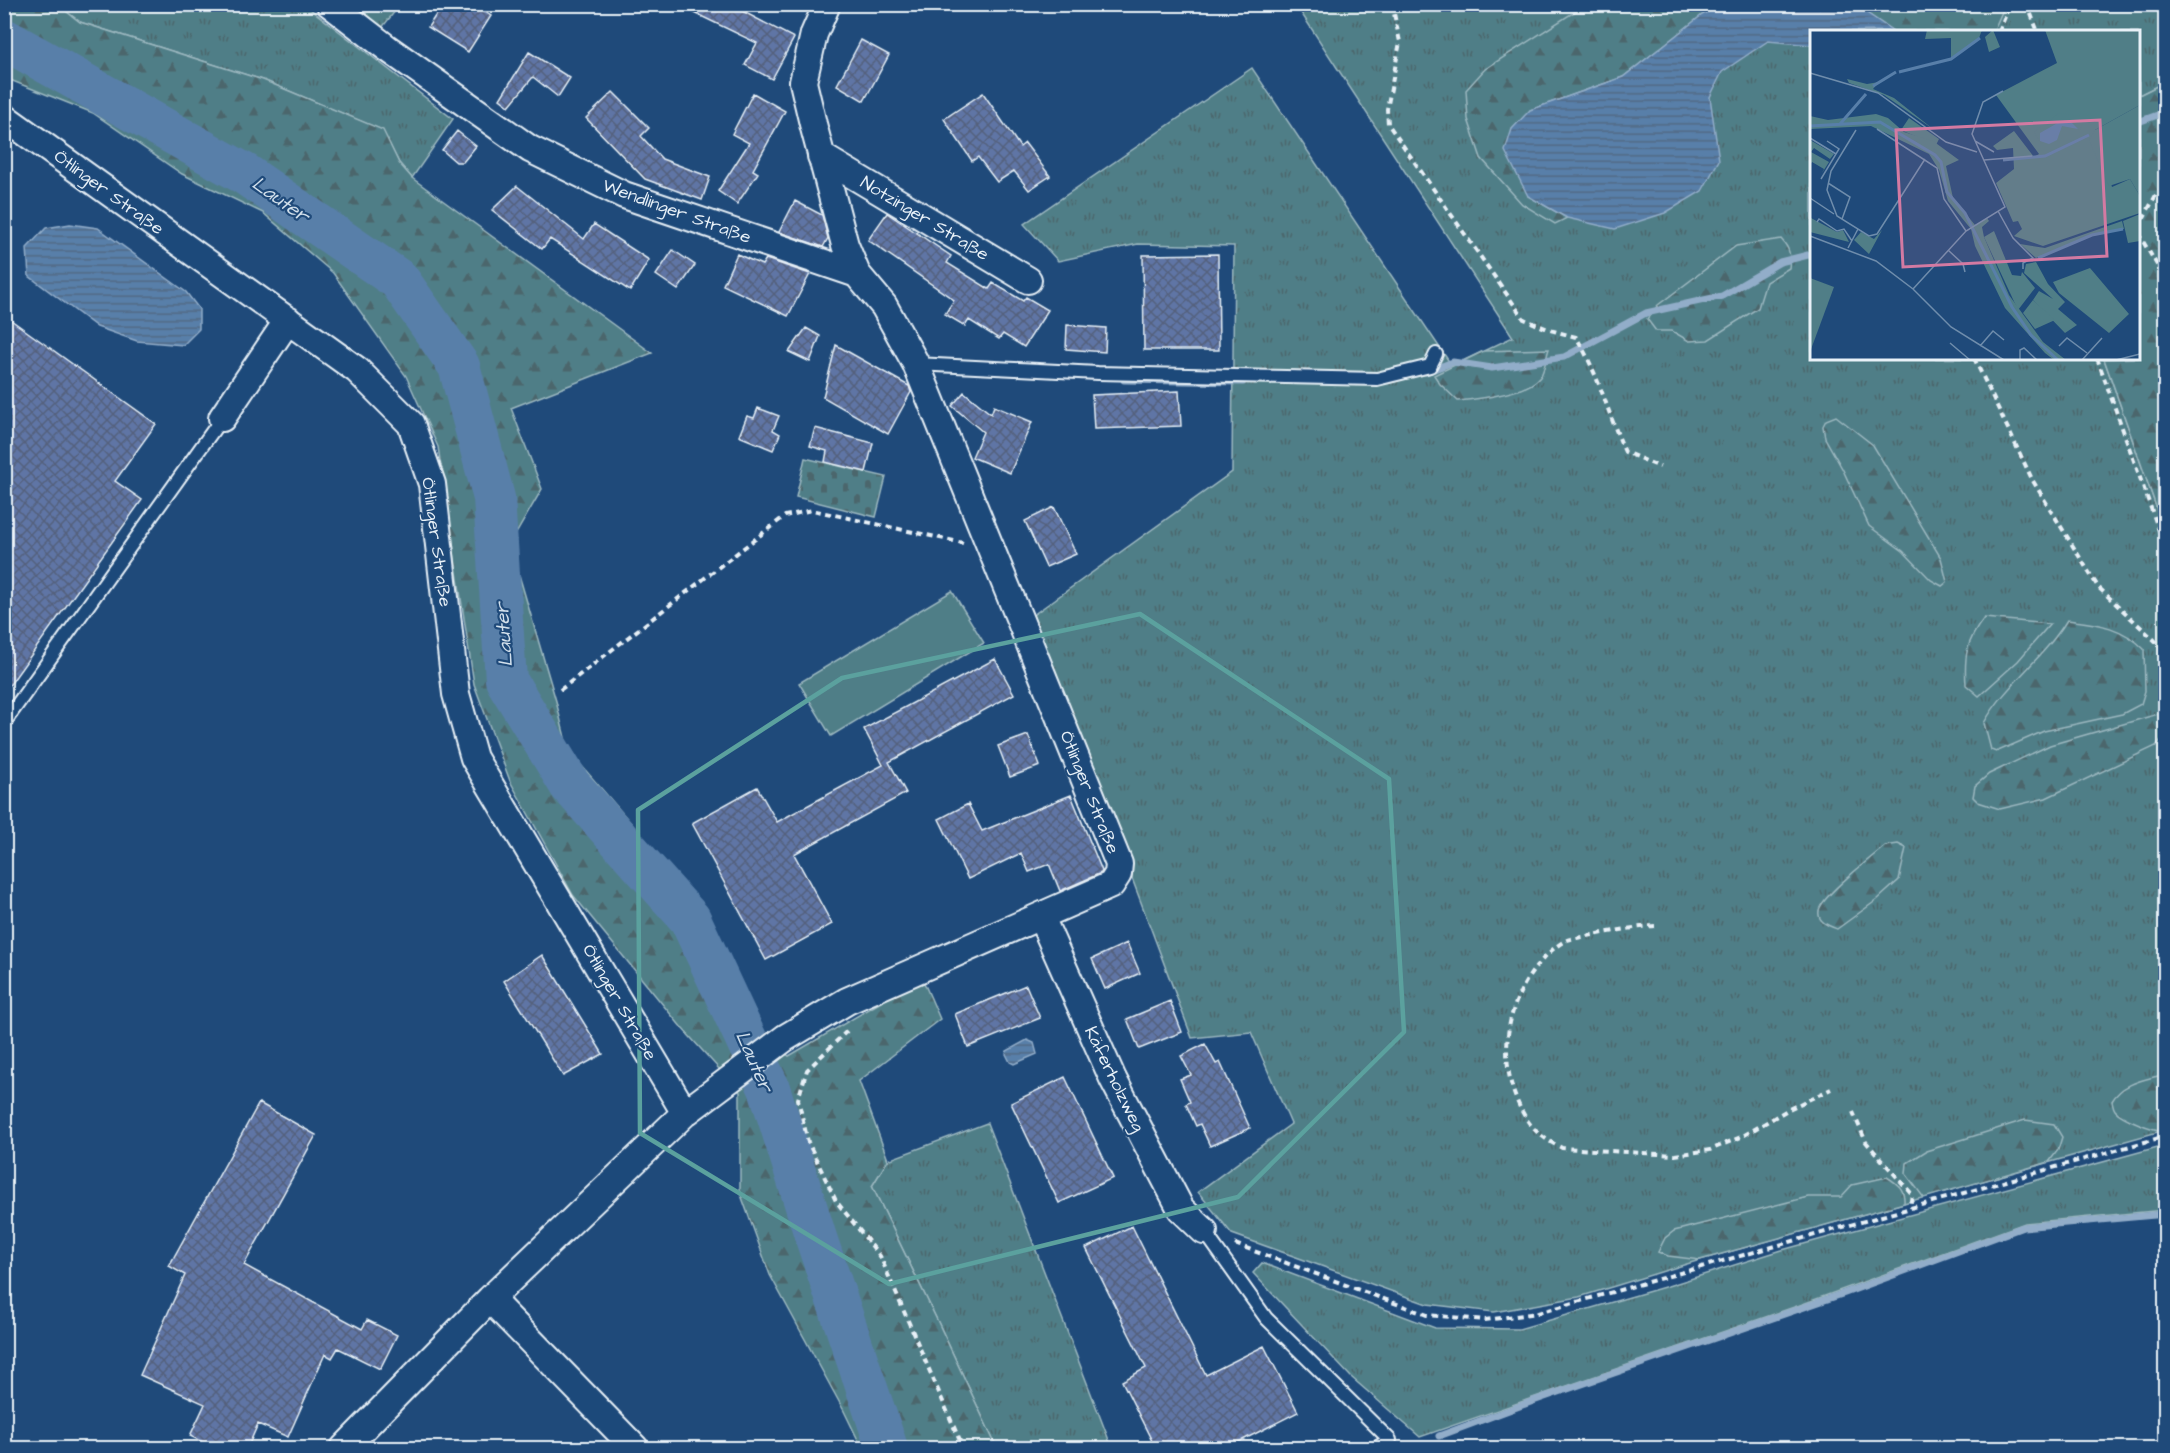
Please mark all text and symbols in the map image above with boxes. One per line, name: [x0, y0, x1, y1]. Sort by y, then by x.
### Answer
inset map: [1810, 30, 2140, 360]
street label: Ötlinger Straße: [48, 144, 169, 242]
water label: Lauter: [246, 170, 316, 231]
street label: Notzinger Straße: [855, 170, 994, 268]
street label: Wendlinger Straße: [599, 173, 755, 251]
street label: Ötlinger Straße: [414, 476, 458, 609]
water label: Lauter: [488, 600, 520, 668]
street label: Ötlinger Straße: [1053, 727, 1126, 858]
street label: Ötlinger Straße: [575, 939, 663, 1066]
street label: Käferholzweg: [1077, 1022, 1151, 1137]
water label: Lauter: [728, 1026, 781, 1098]

